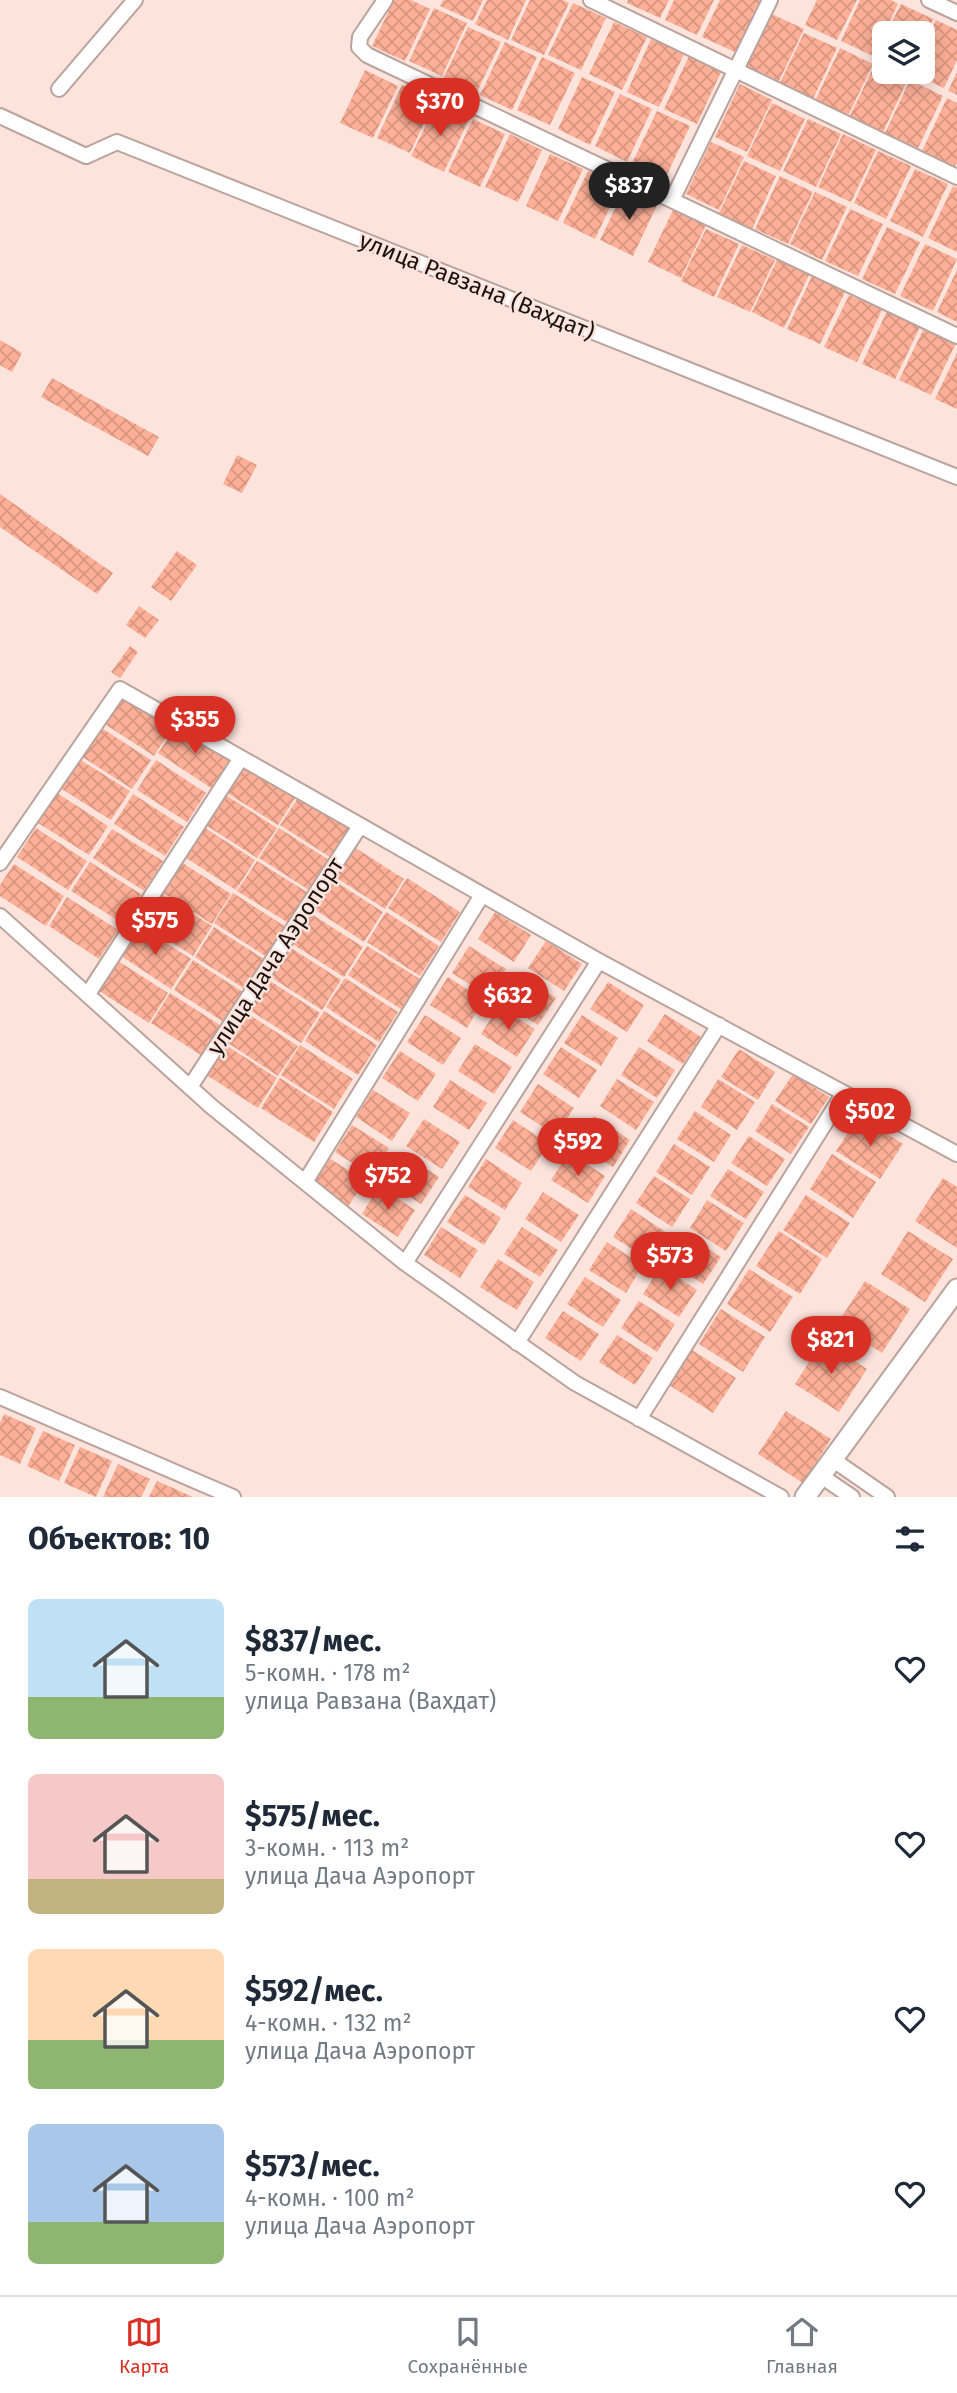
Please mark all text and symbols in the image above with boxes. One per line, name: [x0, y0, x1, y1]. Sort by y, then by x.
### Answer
map controls: [872, 21, 935, 84]
button: layers: [872, 21, 935, 84]
pin: $370: [399, 78, 481, 138]
text: $370: [416, 87, 464, 115]
pin: $837: [588, 162, 670, 222]
text: $837: [605, 171, 653, 199]
street label: улица Равзана (Вахдат): [355, 226, 599, 346]
pin: $355: [154, 696, 236, 756]
text: $355: [170, 705, 220, 733]
street label: улица Дача Аэропорт: [201, 851, 350, 1060]
pin: $575: [114, 898, 196, 957]
text: $575: [131, 906, 179, 934]
pin: $632: [467, 972, 549, 1032]
text: $632: [484, 981, 533, 1009]
pin: $502: [829, 1088, 911, 1148]
text: $502: [845, 1097, 895, 1125]
pin: $592: [537, 1118, 619, 1178]
text: $592: [554, 1127, 602, 1155]
pin: $752: [347, 1152, 429, 1212]
text: $752: [365, 1161, 411, 1189]
pin: $573: [629, 1232, 711, 1292]
text: $573: [647, 1241, 693, 1269]
pin: $821: [790, 1316, 872, 1376]
text: $821: [807, 1325, 855, 1353]
icon: filters: [891, 1520, 929, 1558]
text: Объектов: 10: [28, 1521, 210, 1557]
text: $837/мес.: [245, 1623, 381, 1659]
icon: home: [84, 1627, 168, 1711]
icon: heart: [891, 1650, 929, 1688]
text: 5-комн. · 178 m²: [245, 1659, 411, 1687]
text: улица Равзана (Вахдат): [245, 1687, 496, 1715]
text: $575/мес.: [245, 1798, 380, 1834]
icon: home: [84, 1802, 168, 1886]
icon: heart: [891, 1825, 929, 1863]
text: 3-комн. · 113 m²: [245, 1834, 409, 1862]
text: улица Дача Аэропорт: [245, 1862, 475, 1890]
text: $592/мес.: [245, 1973, 383, 2009]
icon: home: [84, 1977, 168, 2061]
icon: heart: [891, 2000, 929, 2038]
text: 4-комн. · 132 m²: [245, 2009, 411, 2037]
text: улица Дача Аэропорт: [245, 2037, 475, 2065]
text: $573/мес.: [245, 2148, 380, 2184]
icon: home: [84, 2152, 168, 2236]
icon: heart: [891, 2175, 929, 2213]
text: 4-комн. · 100 m²: [245, 2184, 415, 2212]
text: улица Дача Аэропорт: [245, 2212, 475, 2240]
tab: Карта: [119, 2313, 169, 2378]
tab: Сохранённые: [408, 2313, 528, 2378]
tab: Главная: [766, 2313, 838, 2378]

